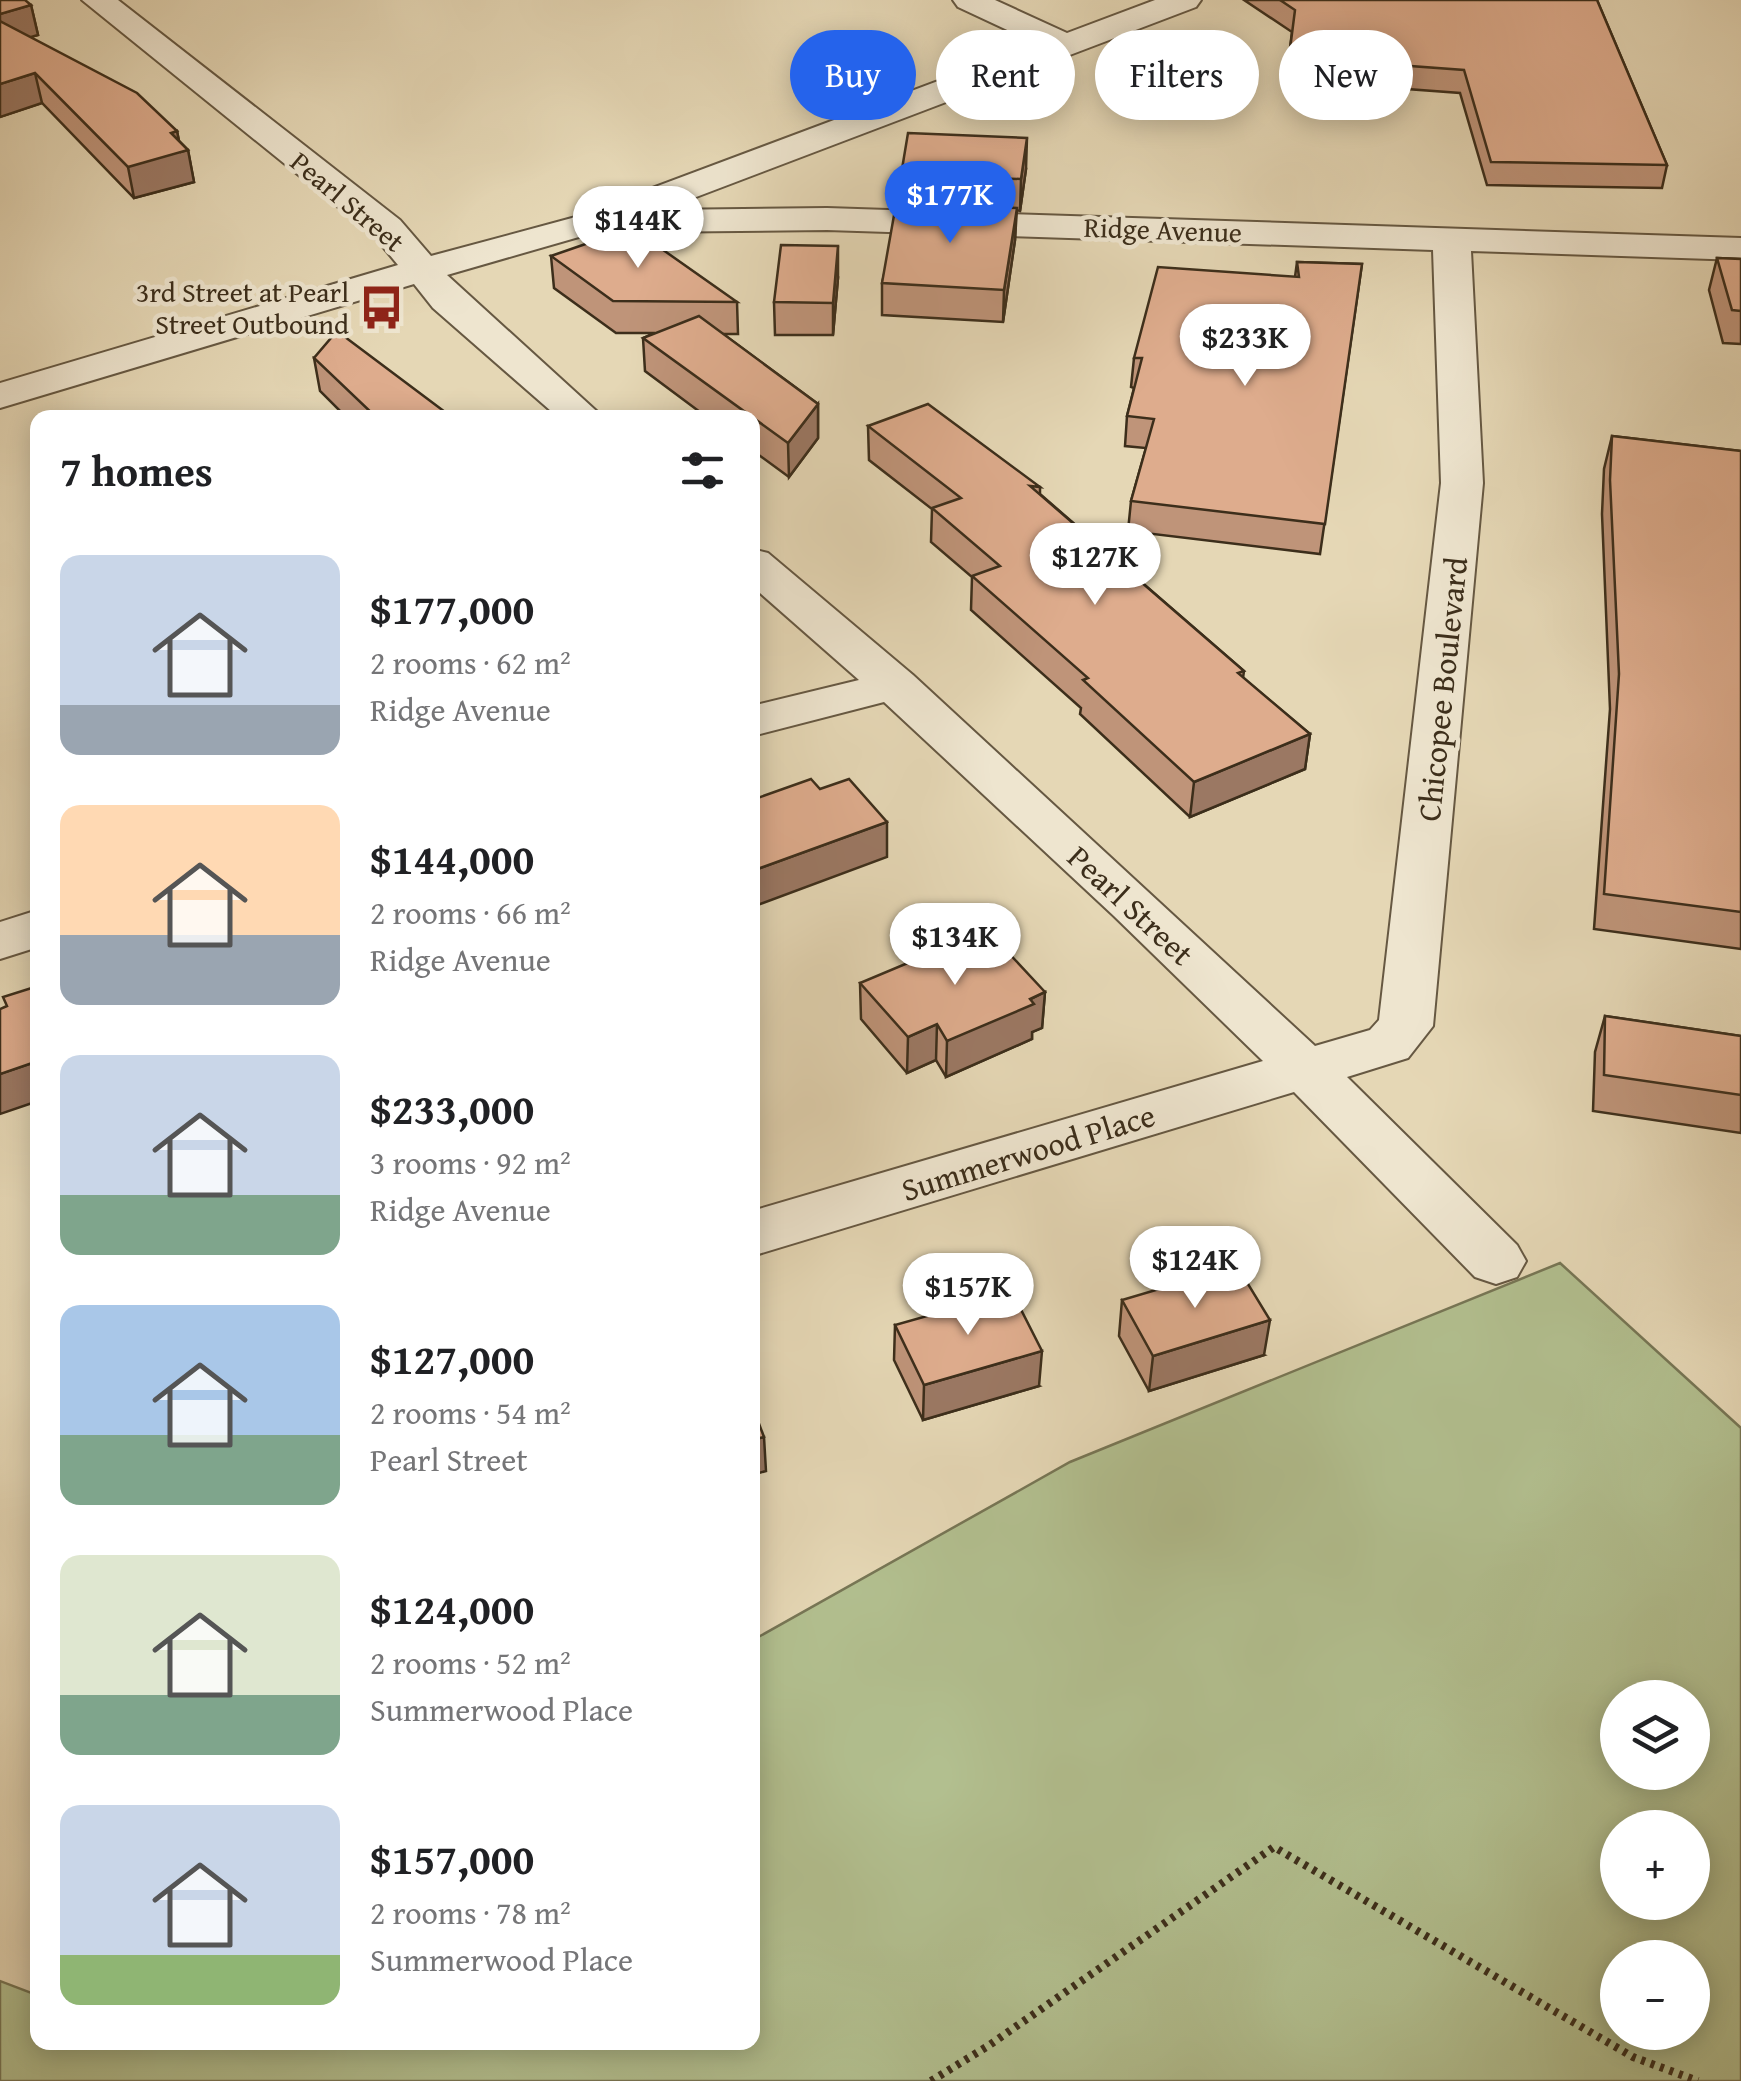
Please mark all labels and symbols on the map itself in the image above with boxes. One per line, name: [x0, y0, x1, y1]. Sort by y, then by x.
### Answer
street label: Pearl Street: [282, 141, 414, 261]
pin: $177K: [880, 161, 1020, 246]
pin: $144K: [568, 186, 708, 271]
street label: Ridge Avenue: [1083, 206, 1243, 252]
place label: 3rd Street at Pearl Street Outbound: [136, 271, 349, 344]
bus stop icon: 3rd Street at Pearl Street Outbound: [358, 283, 406, 331]
pin: $233K: [1175, 304, 1315, 389]
pin: $127K: [1025, 523, 1165, 608]
street label: Chicopee Boulevard: [1405, 555, 1479, 823]
street label: Pearl Street: [1057, 834, 1205, 976]
pin: $134K: [885, 903, 1025, 988]
street label: Summerwood Place: [895, 1091, 1161, 1213]
pin: $124K: [1125, 1226, 1265, 1311]
pin: $157K: [898, 1253, 1038, 1338]

